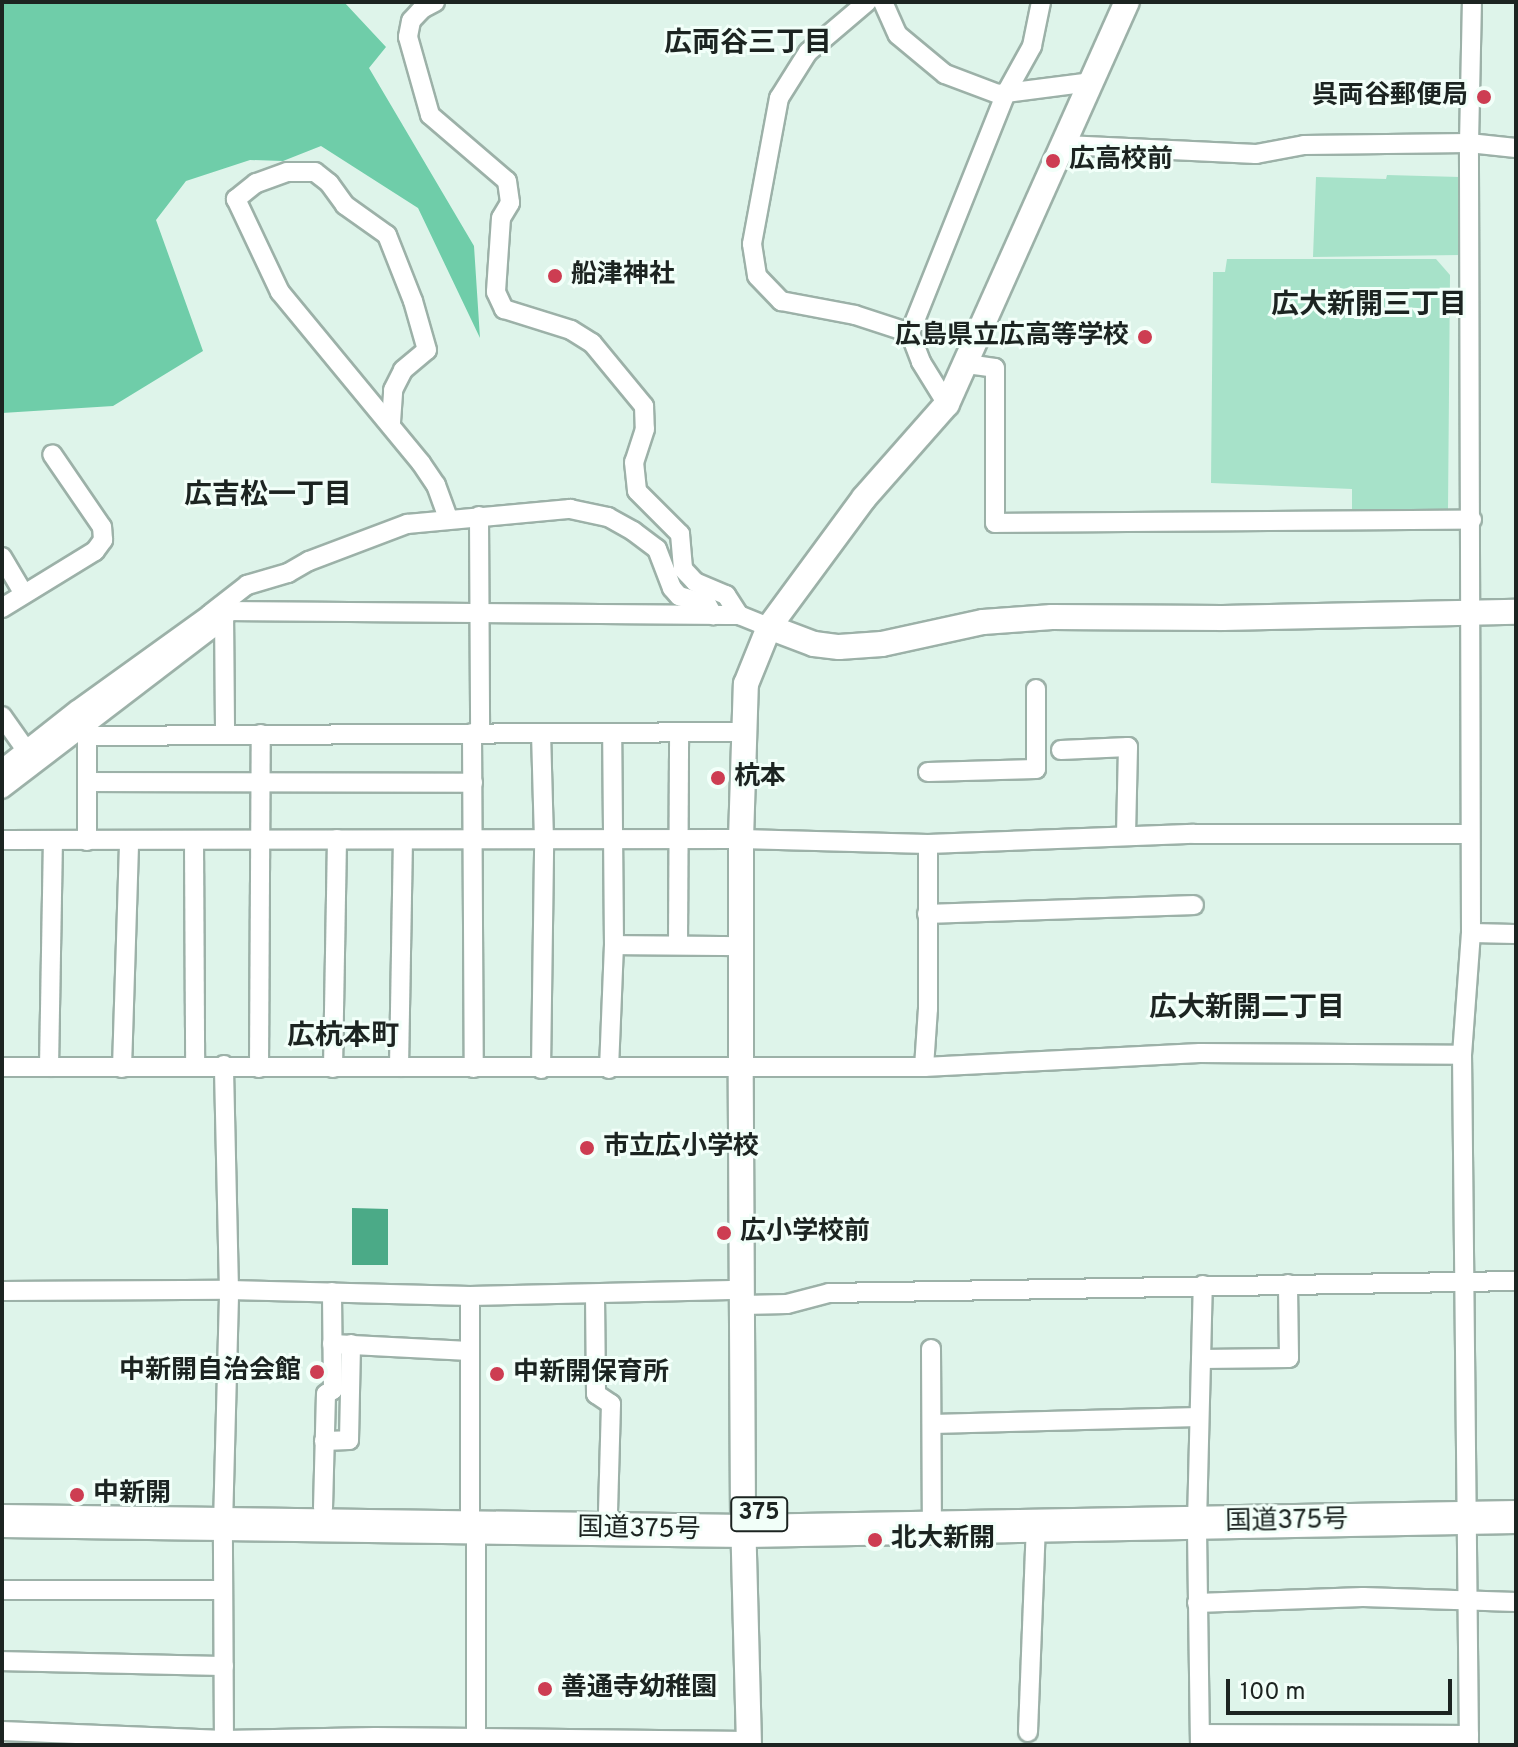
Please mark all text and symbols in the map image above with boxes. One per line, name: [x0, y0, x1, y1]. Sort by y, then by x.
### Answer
district label: 広両谷三丁目: [664, 27, 832, 61]
place label: 呉両谷郵便局: [1312, 81, 1468, 113]
marker: 呉両谷郵便局: [1475, 88, 1493, 106]
place label: 広高校前: [1069, 145, 1173, 177]
marker: 広高校前: [1044, 152, 1062, 170]
place label: 船津神社: [571, 260, 675, 292]
marker: 船津神社: [546, 267, 564, 285]
district label: 広大新開三丁目: [1271, 289, 1467, 323]
place label: 広島県立広高等学校: [895, 321, 1129, 353]
marker: 広島県立広高等学校: [1136, 328, 1154, 346]
district label: 広吉松一丁目: [184, 479, 352, 513]
place label: 杭本: [734, 762, 786, 794]
marker: 杭本: [709, 769, 727, 787]
district label: 広大新開二丁目: [1149, 992, 1345, 1026]
district label: 広杭本町: [287, 1020, 399, 1054]
place label: 市立広小学校: [603, 1132, 759, 1164]
marker: 市立広小学校: [578, 1139, 596, 1157]
place label: 広小学校前: [740, 1217, 870, 1249]
marker: 広小学校前: [715, 1224, 733, 1242]
place label: 中新開自治会館: [119, 1356, 301, 1388]
place label: 中新開保育所: [513, 1358, 669, 1390]
marker: 中新開自治会館: [308, 1363, 326, 1381]
marker: 中新開保育所: [488, 1365, 506, 1383]
place label: 中新開: [93, 1479, 171, 1511]
marker: 中新開: [68, 1486, 86, 1504]
road number: 375: [729, 1494, 789, 1534]
street label: 国道375号: [1225, 1505, 1349, 1539]
street label: 国道375号: [577, 1513, 701, 1547]
place label: 北大新開: [891, 1524, 995, 1556]
marker: 北大新開: [866, 1531, 884, 1549]
scale bar: [1230, 1663, 1456, 1713]
place label: 善通寺幼稚園: [561, 1673, 717, 1705]
text: 100 m: [1240, 1678, 1306, 1708]
marker: 善通寺幼稚園: [536, 1680, 554, 1698]

